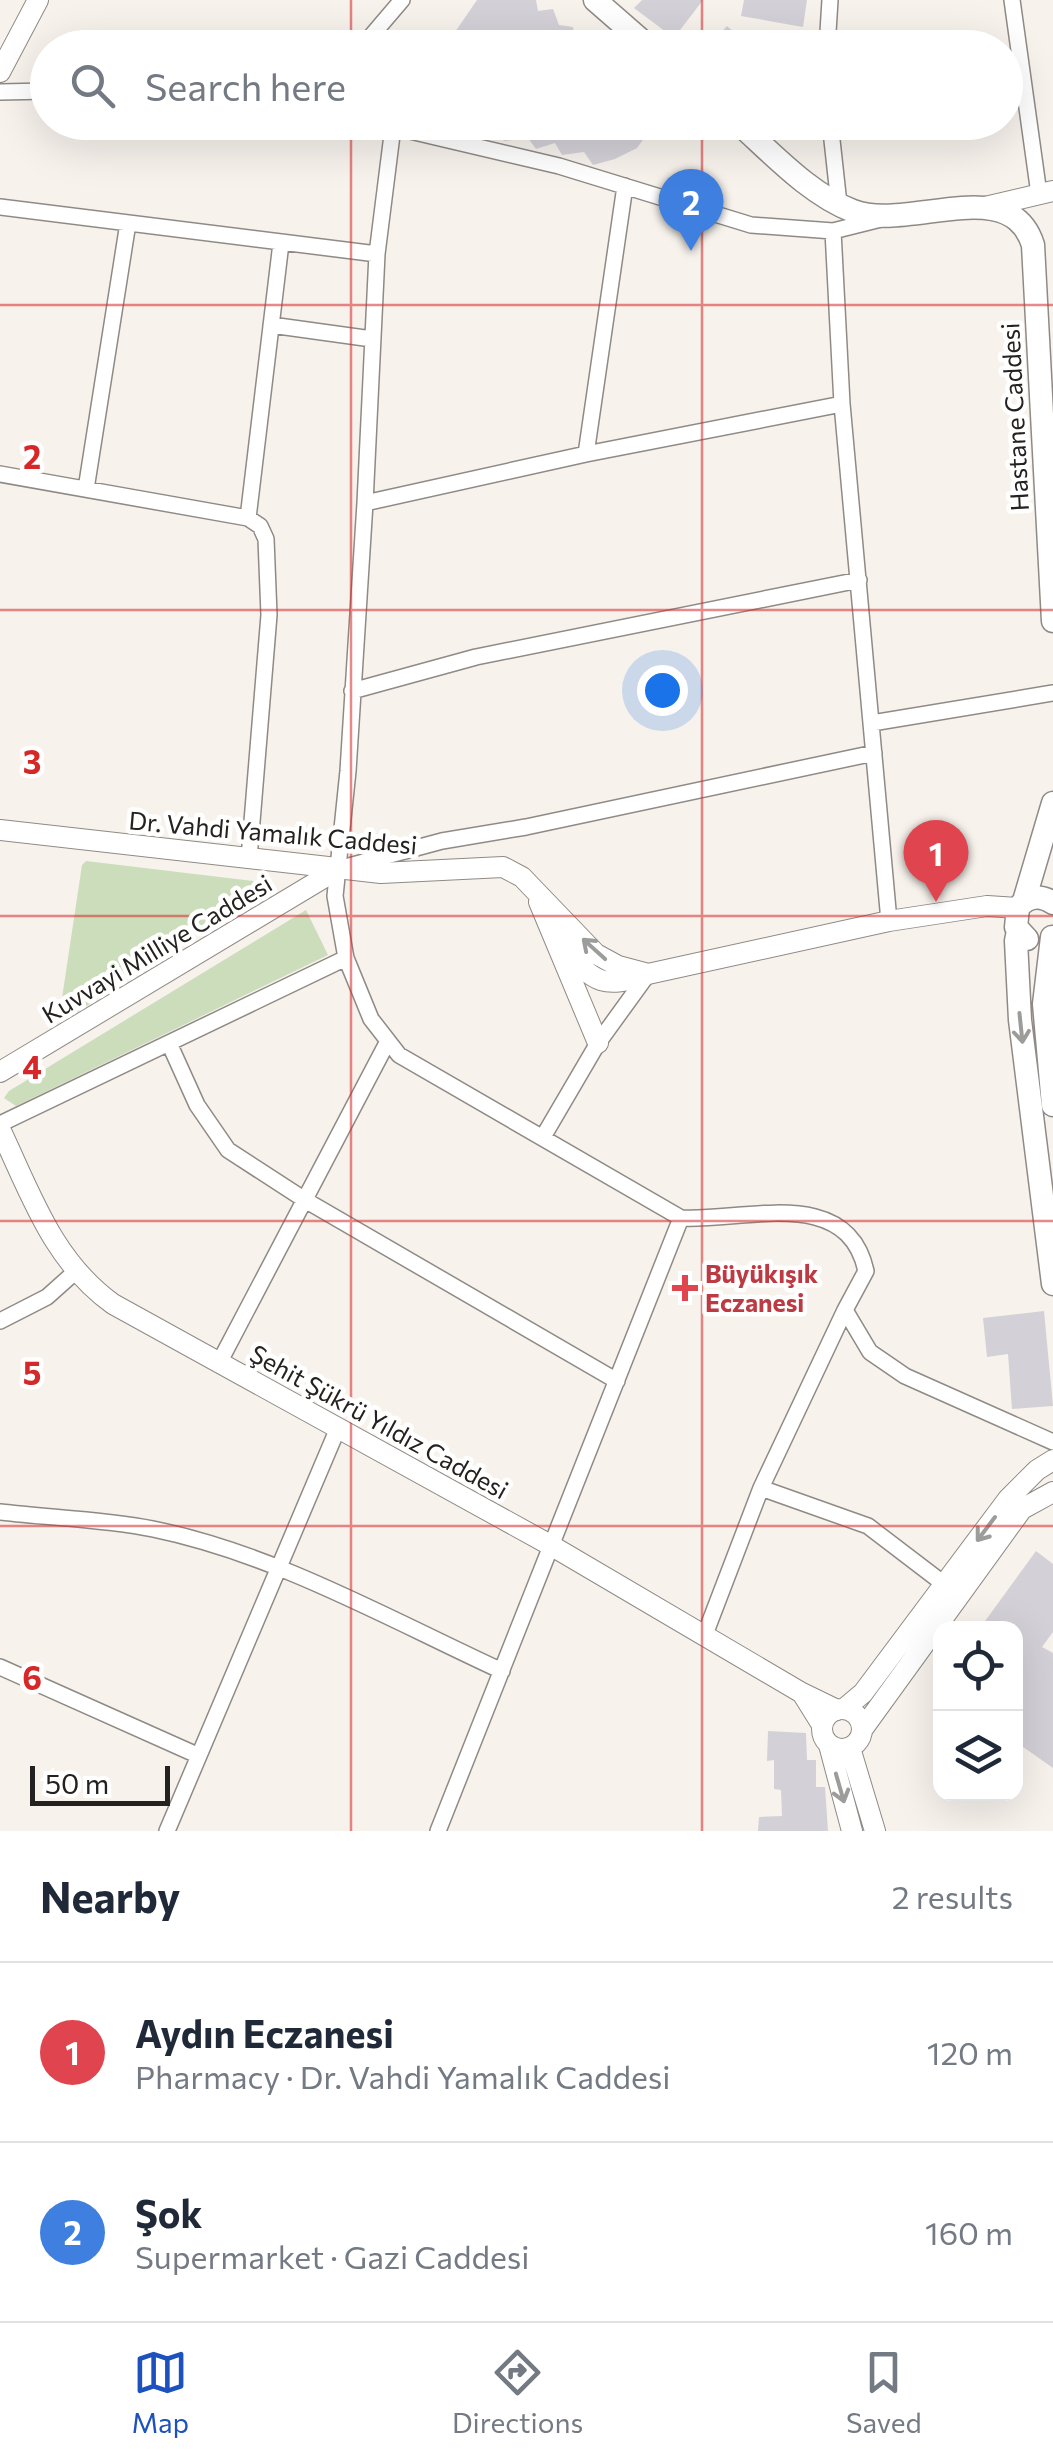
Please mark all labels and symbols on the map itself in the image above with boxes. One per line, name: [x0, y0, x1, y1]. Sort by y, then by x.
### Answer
pin: 2: [658, 168, 724, 251]
street label: Hastane Caddesi: [994, 322, 1034, 512]
text: 2: [23, 436, 41, 476]
your location: [637, 665, 688, 716]
text: 3: [23, 741, 41, 781]
street label: Dr. Vahdi Yamalık Caddesi: [127, 804, 419, 860]
pin: 1: [904, 820, 968, 902]
street label: Kuvvayi Milliye Caddesi: [36, 868, 277, 1029]
one-way arrow: [582, 938, 607, 961]
one-way arrow: [1012, 1011, 1031, 1043]
text: 4: [22, 1046, 42, 1086]
place label: Büyükışık Eczanesi: [705, 1258, 819, 1317]
marker: Büyükışık Eczanesi: [674, 1277, 696, 1299]
street label: Şehit Şükrü Yıldız Caddesi: [245, 1338, 514, 1505]
text: 5: [23, 1352, 41, 1392]
one-way arrow: [975, 1515, 996, 1542]
text: 6: [22, 1657, 42, 1697]
scale bar: [30, 1761, 170, 1806]
one-way arrow: [832, 1772, 850, 1803]

